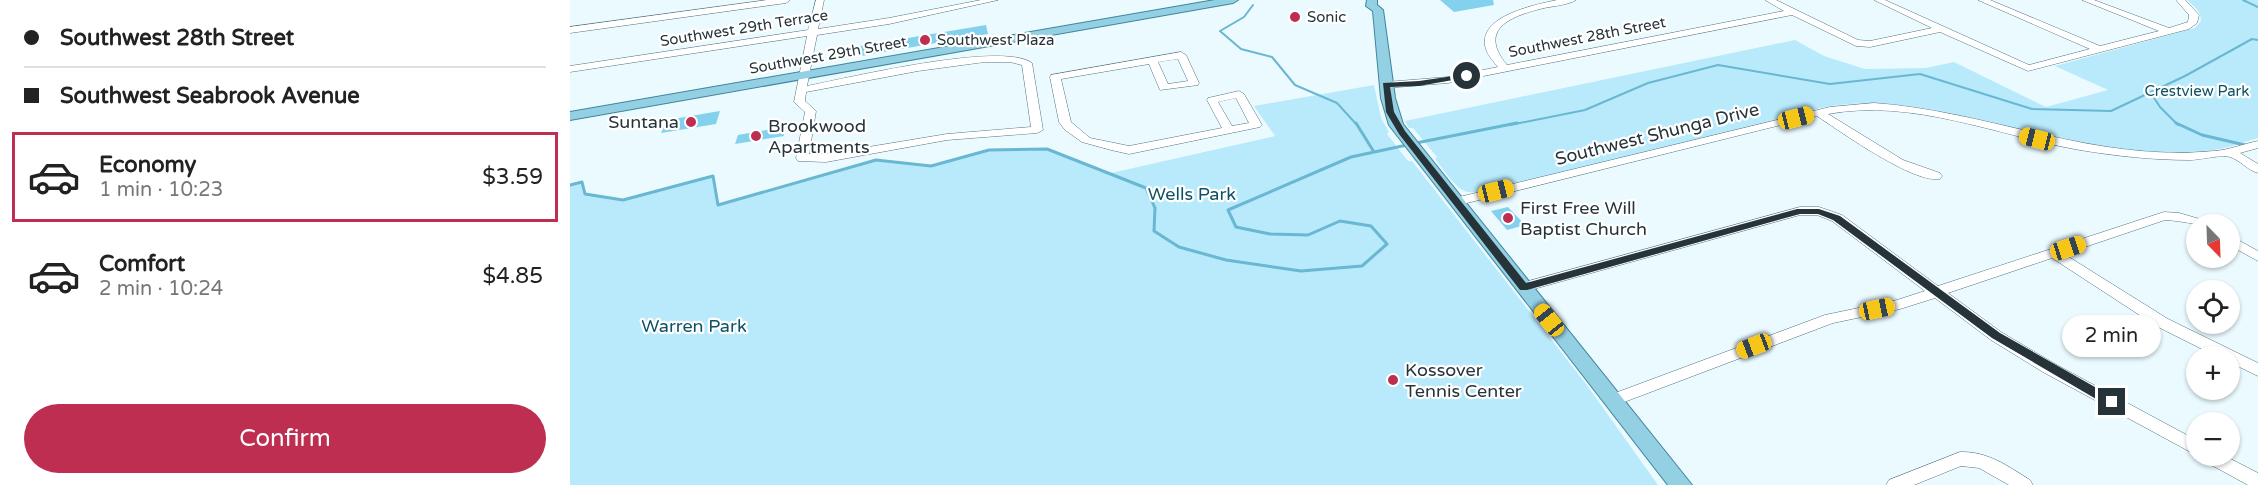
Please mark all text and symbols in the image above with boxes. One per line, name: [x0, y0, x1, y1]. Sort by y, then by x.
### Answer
street label: Southwest 29th Terrace: [659, 6, 829, 50]
place label: Sonic: [1307, 8, 1346, 26]
marker: Sonic: [1288, 10, 1302, 24]
street label: Southwest 28th Street: [1507, 13, 1667, 61]
text: Southwest 28th Street: [60, 25, 294, 51]
place label: Southwest Plaza: [937, 31, 1054, 49]
street label: Southwest 29th Street: [748, 32, 908, 78]
marker: Southwest Plaza: [918, 33, 932, 47]
route start: [1453, 62, 1480, 89]
park label: Crestview Park: [2144, 82, 2250, 100]
text: Southwest Seabrook Avenue: [60, 83, 360, 109]
street label: Southwest Shunga Drive: [1553, 98, 1761, 170]
car: [1776, 105, 1816, 131]
place label: Suntana: [608, 111, 679, 133]
marker: Suntana: [684, 115, 698, 129]
place label: Brookwood Apartments: [768, 115, 870, 158]
car: [2017, 126, 2057, 152]
marker: Brookwood Apartments: [749, 129, 763, 143]
icon: car: [27, 150, 81, 204]
text: Economy: [99, 152, 196, 178]
text: $3.59: [482, 164, 543, 190]
text: 1 min · 10:23: [99, 178, 223, 202]
car: [1476, 178, 1516, 204]
park label: Wells Park: [1148, 183, 1236, 205]
place label: First Free Will Baptist Church: [1520, 197, 1647, 240]
marker: First Free Will Baptist Church: [1501, 211, 1515, 225]
north arrow: [2186, 214, 2240, 268]
map controls: [2186, 214, 2240, 466]
car: [2048, 234, 2088, 262]
icon: car: [27, 249, 81, 303]
text: Comfort: [99, 251, 185, 277]
text: $4.85: [482, 263, 543, 289]
text: 2 min · 10:24: [99, 277, 223, 301]
button: locate: [2186, 280, 2240, 334]
car: [1858, 296, 1896, 322]
car: [1531, 300, 1567, 340]
park label: Warren Park: [641, 315, 747, 337]
callout: 2 min: [2062, 315, 2162, 357]
text: 2 min: [2085, 324, 2138, 348]
car: [1734, 331, 1774, 361]
button: +: [2186, 346, 2240, 400]
place label: Kossover Tennis Center: [1405, 359, 1522, 402]
marker: Kossover Tennis Center: [1386, 373, 1400, 387]
route end: [2098, 388, 2125, 415]
button: Confirm: [24, 404, 546, 473]
button: −: [2186, 412, 2240, 466]

